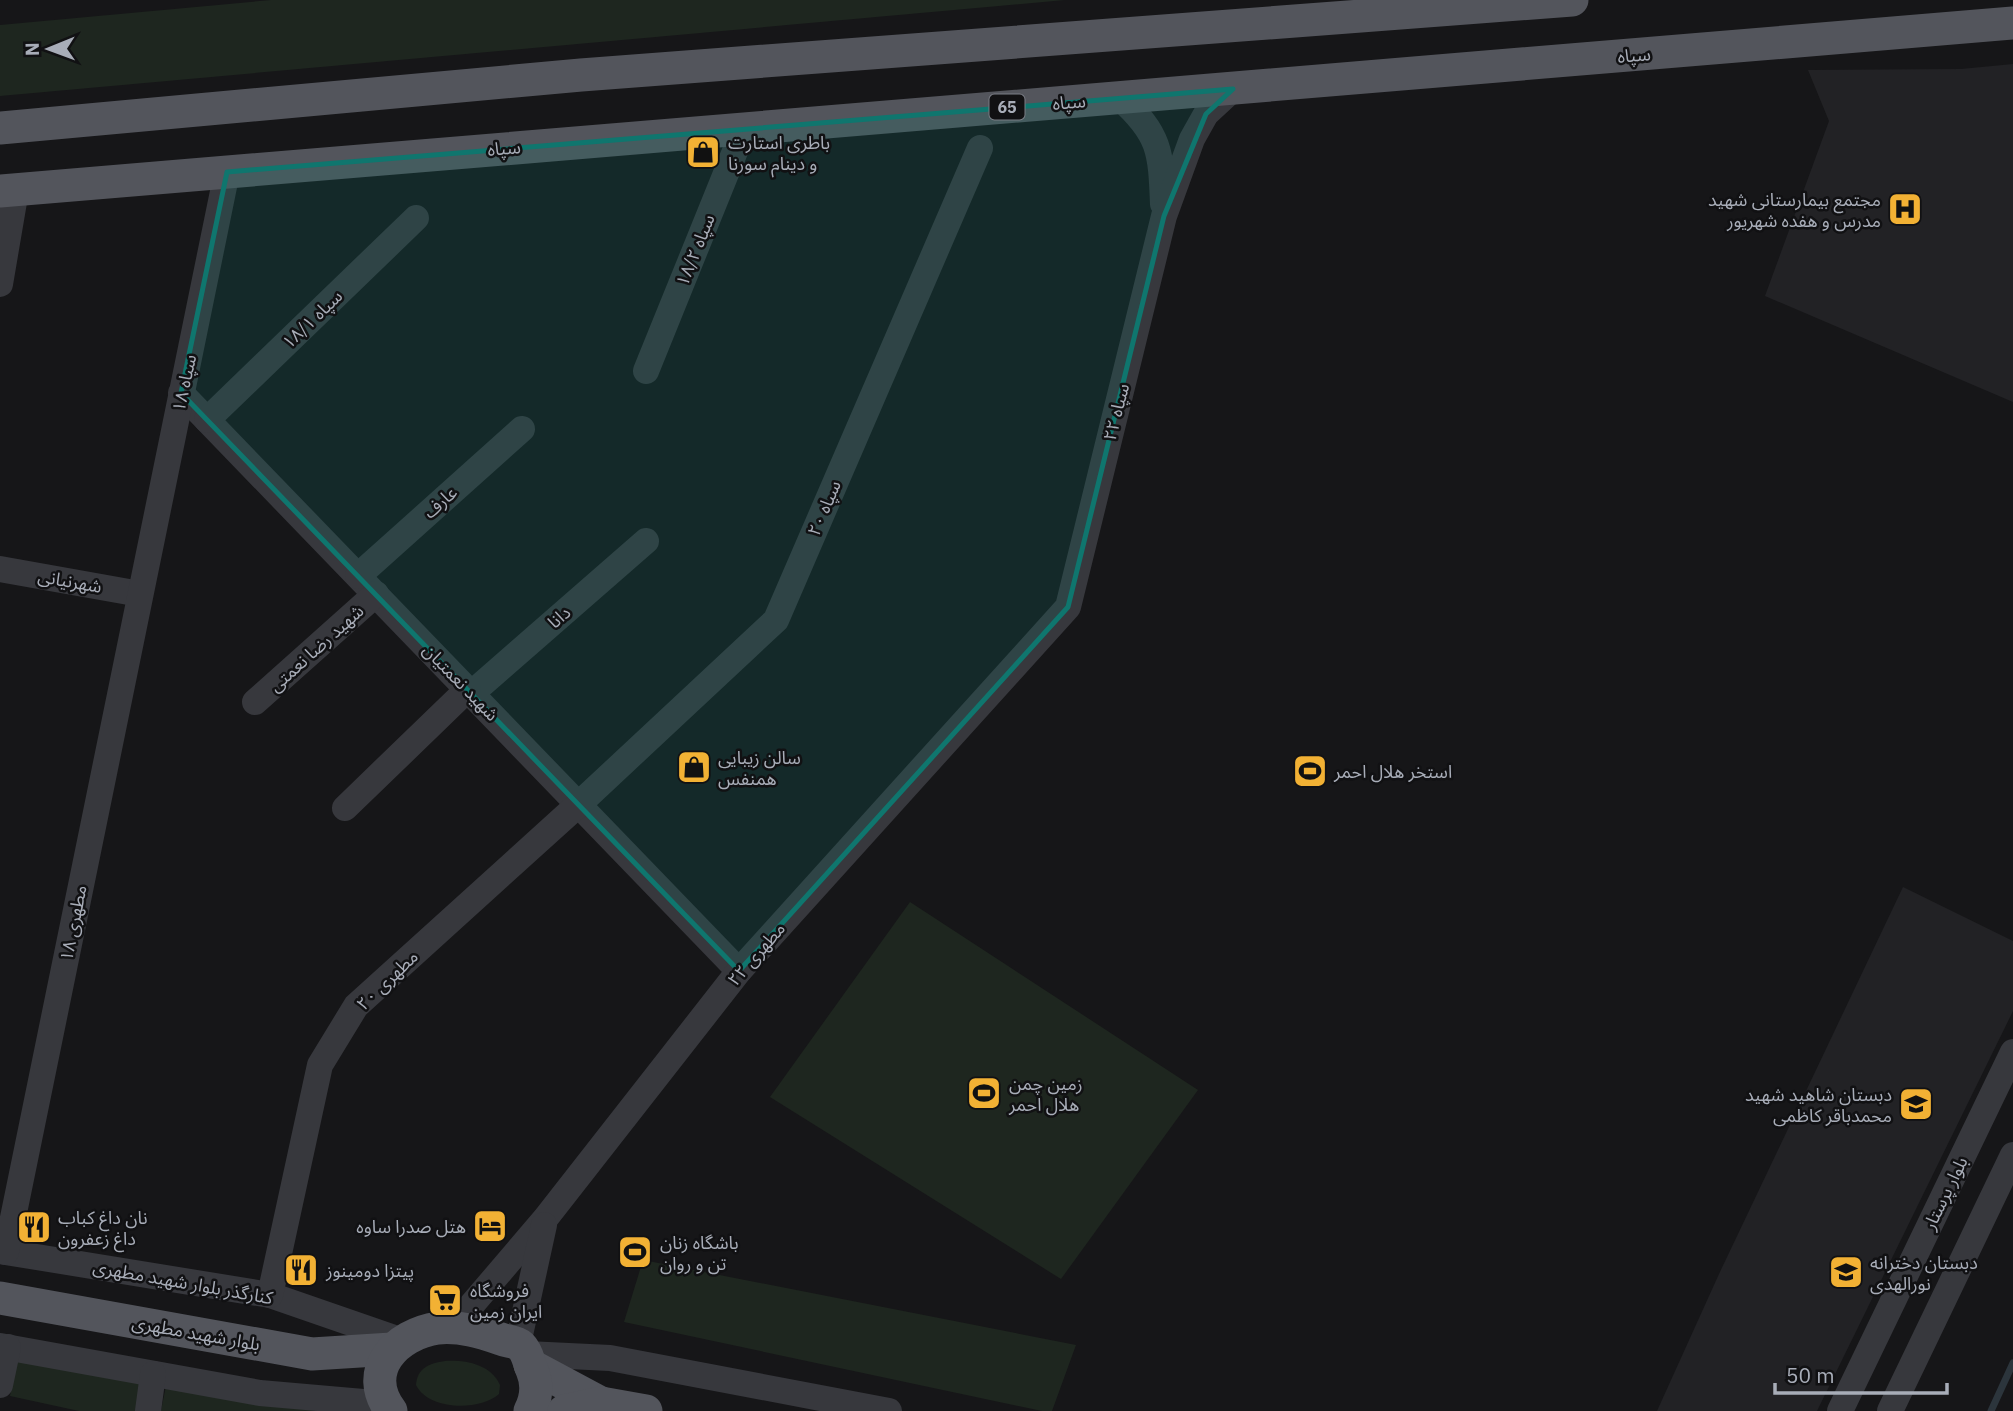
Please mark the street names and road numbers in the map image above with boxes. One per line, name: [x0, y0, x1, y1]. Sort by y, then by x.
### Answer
street label: سپاه: [1616, 42, 1652, 68]
street label: سپاه: [1051, 89, 1087, 115]
road number: 65: [990, 94, 1024, 120]
street label: سپاه: [486, 135, 522, 161]
street label: سپاه ۱۸/۲: [670, 211, 720, 289]
street label: سپاه ۱۸/۱: [277, 285, 347, 354]
street label: سپاه ۱۸: [167, 352, 201, 414]
street label: سپاه ۲۲: [1098, 381, 1134, 443]
street label: سپاه ۲۰: [802, 477, 846, 539]
street label: عارف: [418, 481, 462, 523]
street label: شهرنیانی: [36, 564, 104, 598]
street label: شهید رضا نعمتی: [264, 599, 368, 697]
street label: دانا: [543, 601, 575, 633]
street label: شهید نعمتیان: [418, 638, 504, 726]
street label: مطهری ۱۸: [54, 883, 92, 963]
street label: مطهری ۲۲: [722, 917, 790, 991]
street label: مطهری ۲۰: [351, 945, 423, 1015]
street label: بلوار پرستار: [1917, 1153, 1973, 1234]
street label: کنارگذر بلوار شهید مطهری: [91, 1255, 275, 1309]
street label: بلوار شهید مطهری: [130, 1310, 262, 1356]

